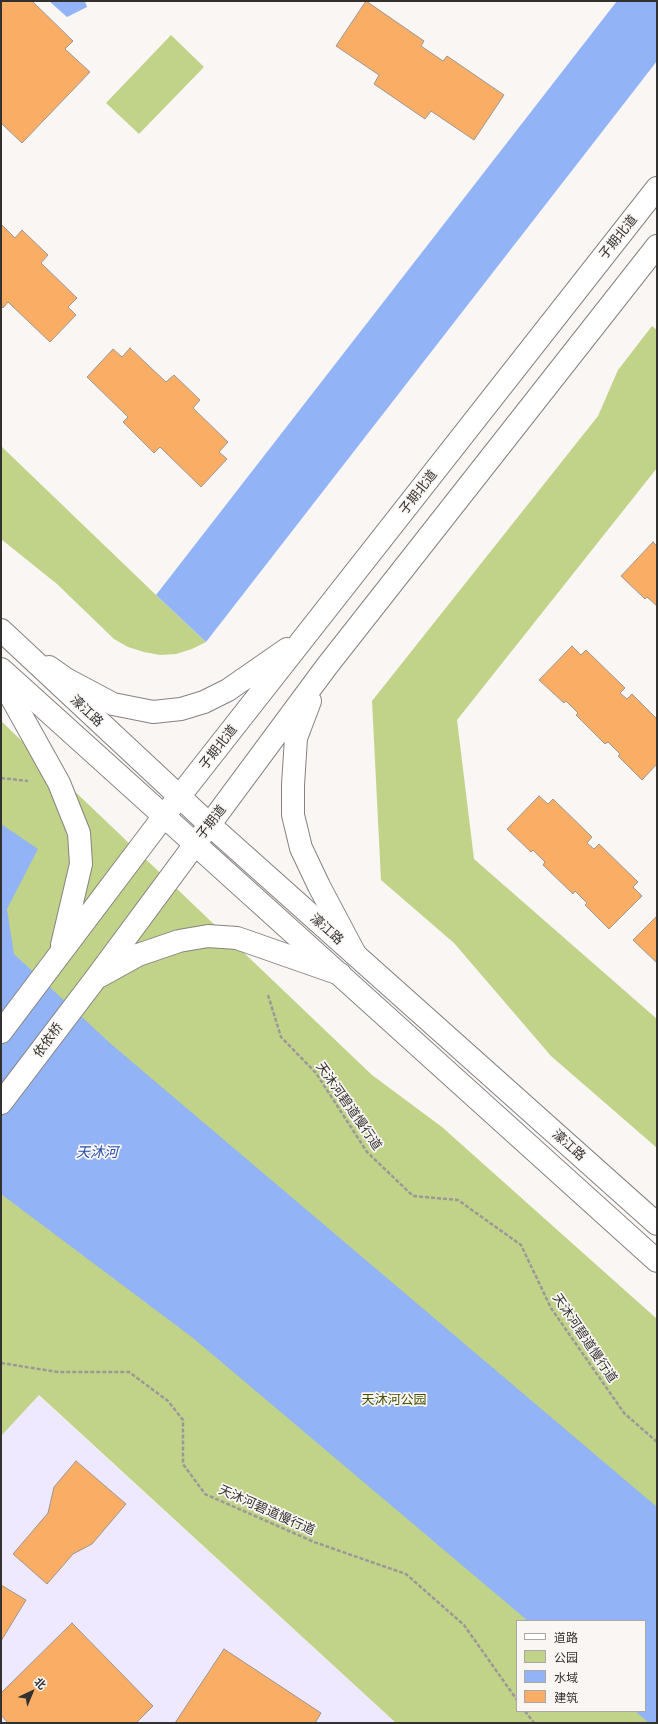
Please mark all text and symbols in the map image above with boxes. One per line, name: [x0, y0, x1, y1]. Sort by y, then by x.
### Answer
street label: 子期北道: [596, 212, 640, 262]
street label: 子期北道: [396, 467, 440, 517]
street label: 濠江路: [67, 692, 107, 730]
street label: 子期北道: [196, 722, 240, 772]
street label: 子期道: [193, 802, 229, 842]
street label: 濠江路: [307, 910, 347, 948]
street label: 依依桥: [30, 1020, 66, 1060]
street label: 天沐河碧道慢行道: [313, 1059, 385, 1153]
street label: 濠江路: [549, 1126, 589, 1164]
water label: 天沐河: [76, 1144, 118, 1160]
street label: 天沐河碧道慢行道: [549, 1291, 621, 1385]
park label: 天沐河公园: [362, 1392, 426, 1408]
street label: 天沐河碧道慢行道: [216, 1482, 318, 1538]
legend: [516, 1620, 646, 1712]
text: 道路: [554, 1631, 578, 1644]
text: 公园: [554, 1651, 578, 1664]
text: 水域: [554, 1671, 578, 1684]
north arrow: [12, 1672, 52, 1712]
text: 北: [32, 1675, 48, 1692]
text: 建筑: [554, 1691, 578, 1704]

